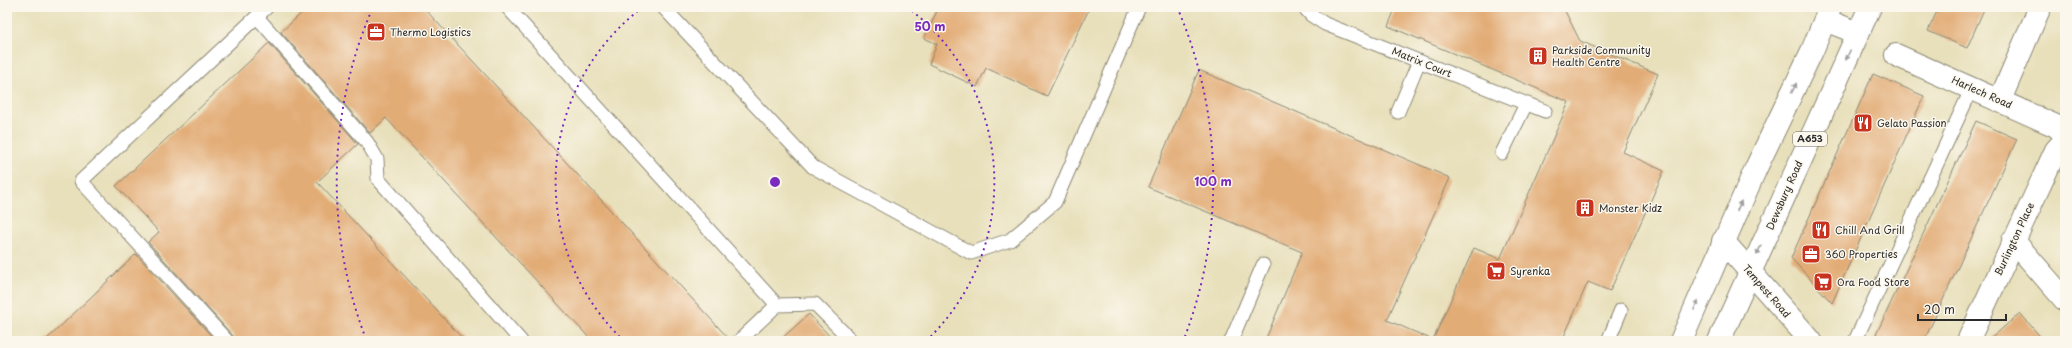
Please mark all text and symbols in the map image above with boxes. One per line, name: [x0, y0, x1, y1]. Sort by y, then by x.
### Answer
text: 50 m: [914, 17, 946, 35]
office icon: Thermo Logistics: [365, 21, 387, 43]
place label: Thermo Logistics: [390, 24, 471, 39]
place label: Parkside Community Health Centre: [1552, 42, 1651, 69]
street label: Matrix Court: [1390, 43, 1454, 80]
building icon: Parkside Community Health Centre: [1527, 45, 1549, 67]
one-way arrow: [1845, 49, 1851, 61]
street label: Harlech Road: [1949, 71, 2015, 112]
one-way arrow: [1791, 82, 1797, 93]
restaurant icon: Gelato Passion: [1852, 112, 1874, 134]
place label: Gelato Passion: [1877, 115, 1947, 130]
road number: A653: [1793, 132, 1827, 146]
street label: Dewsbury Road: [1762, 158, 1806, 232]
text: 100 m: [1194, 172, 1232, 190]
centre of rings: [768, 175, 782, 189]
building icon: Monster Kidz: [1574, 197, 1596, 219]
one-way arrow: [1737, 199, 1743, 211]
place label: Monster Kidz: [1599, 200, 1662, 215]
street label: Burlington Place: [1990, 200, 2037, 278]
restaurant icon: Chill And Grill: [1810, 219, 1832, 241]
place label: Chill And Grill: [1835, 222, 1905, 237]
office icon: 360 Properties: [1800, 243, 1822, 265]
one-way arrow: [1756, 244, 1762, 255]
place label: 360 Properties: [1825, 246, 1898, 261]
supermarket icon: Syrenka: [1485, 260, 1507, 282]
street label: Tempest Road: [1740, 261, 1795, 321]
place label: Syrenka: [1510, 263, 1551, 279]
supermarket icon: Ora Food Store: [1812, 271, 1834, 293]
place label: Ora Food Store: [1837, 274, 1909, 289]
scale bar: [1918, 296, 2006, 322]
one-way arrow: [1693, 300, 1699, 311]
text: 20 m: [1924, 300, 1955, 318]

